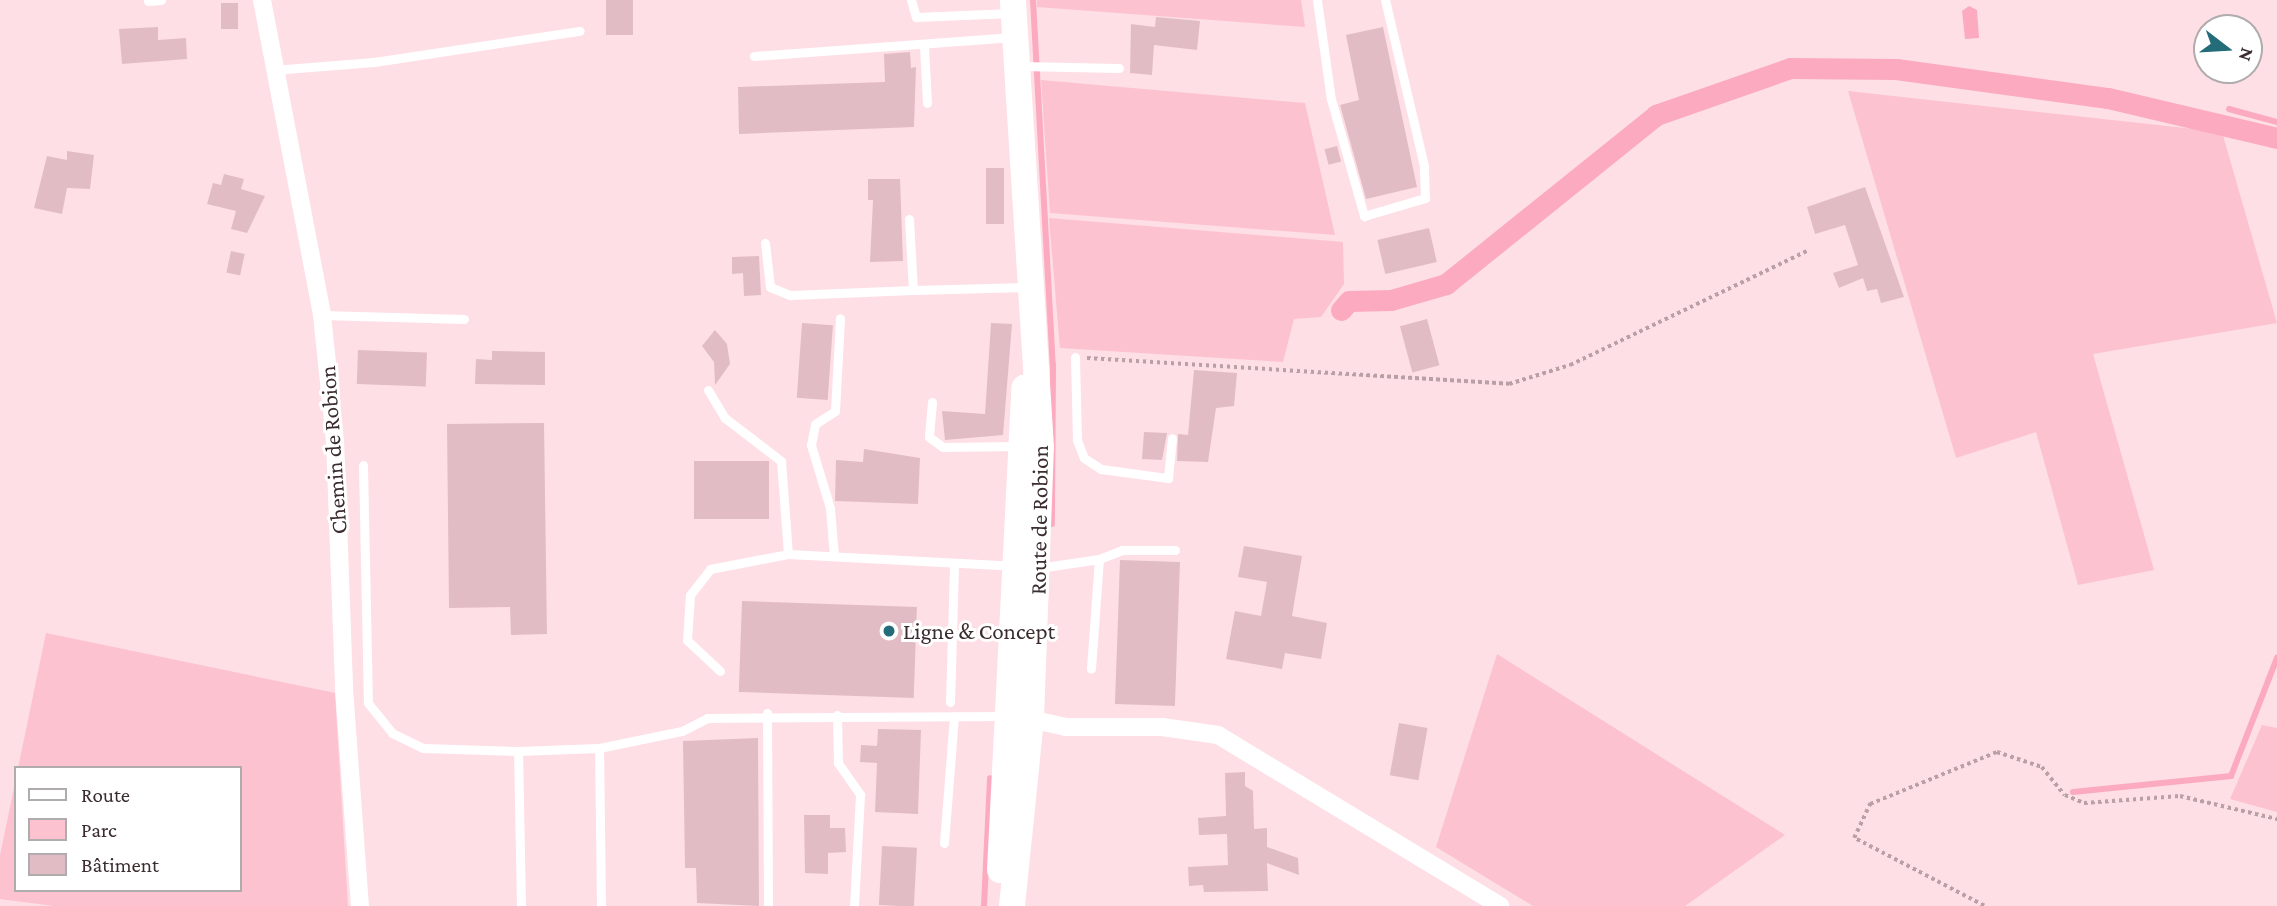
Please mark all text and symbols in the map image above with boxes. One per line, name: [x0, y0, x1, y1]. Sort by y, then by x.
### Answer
north arrow: [2193, 14, 2263, 84]
text: N: [2235, 45, 2259, 64]
street label: Chemin de Robion: [313, 365, 353, 535]
street label: Route de Robion: [1024, 445, 1054, 595]
place label: Ligne & Concept: [903, 617, 1055, 645]
marker: Ligne & Concept: [881, 623, 897, 639]
legend: [14, 766, 242, 892]
text: Route: [81, 783, 130, 807]
text: Parc: [81, 818, 117, 842]
text: Bâtiment: [81, 853, 159, 877]

